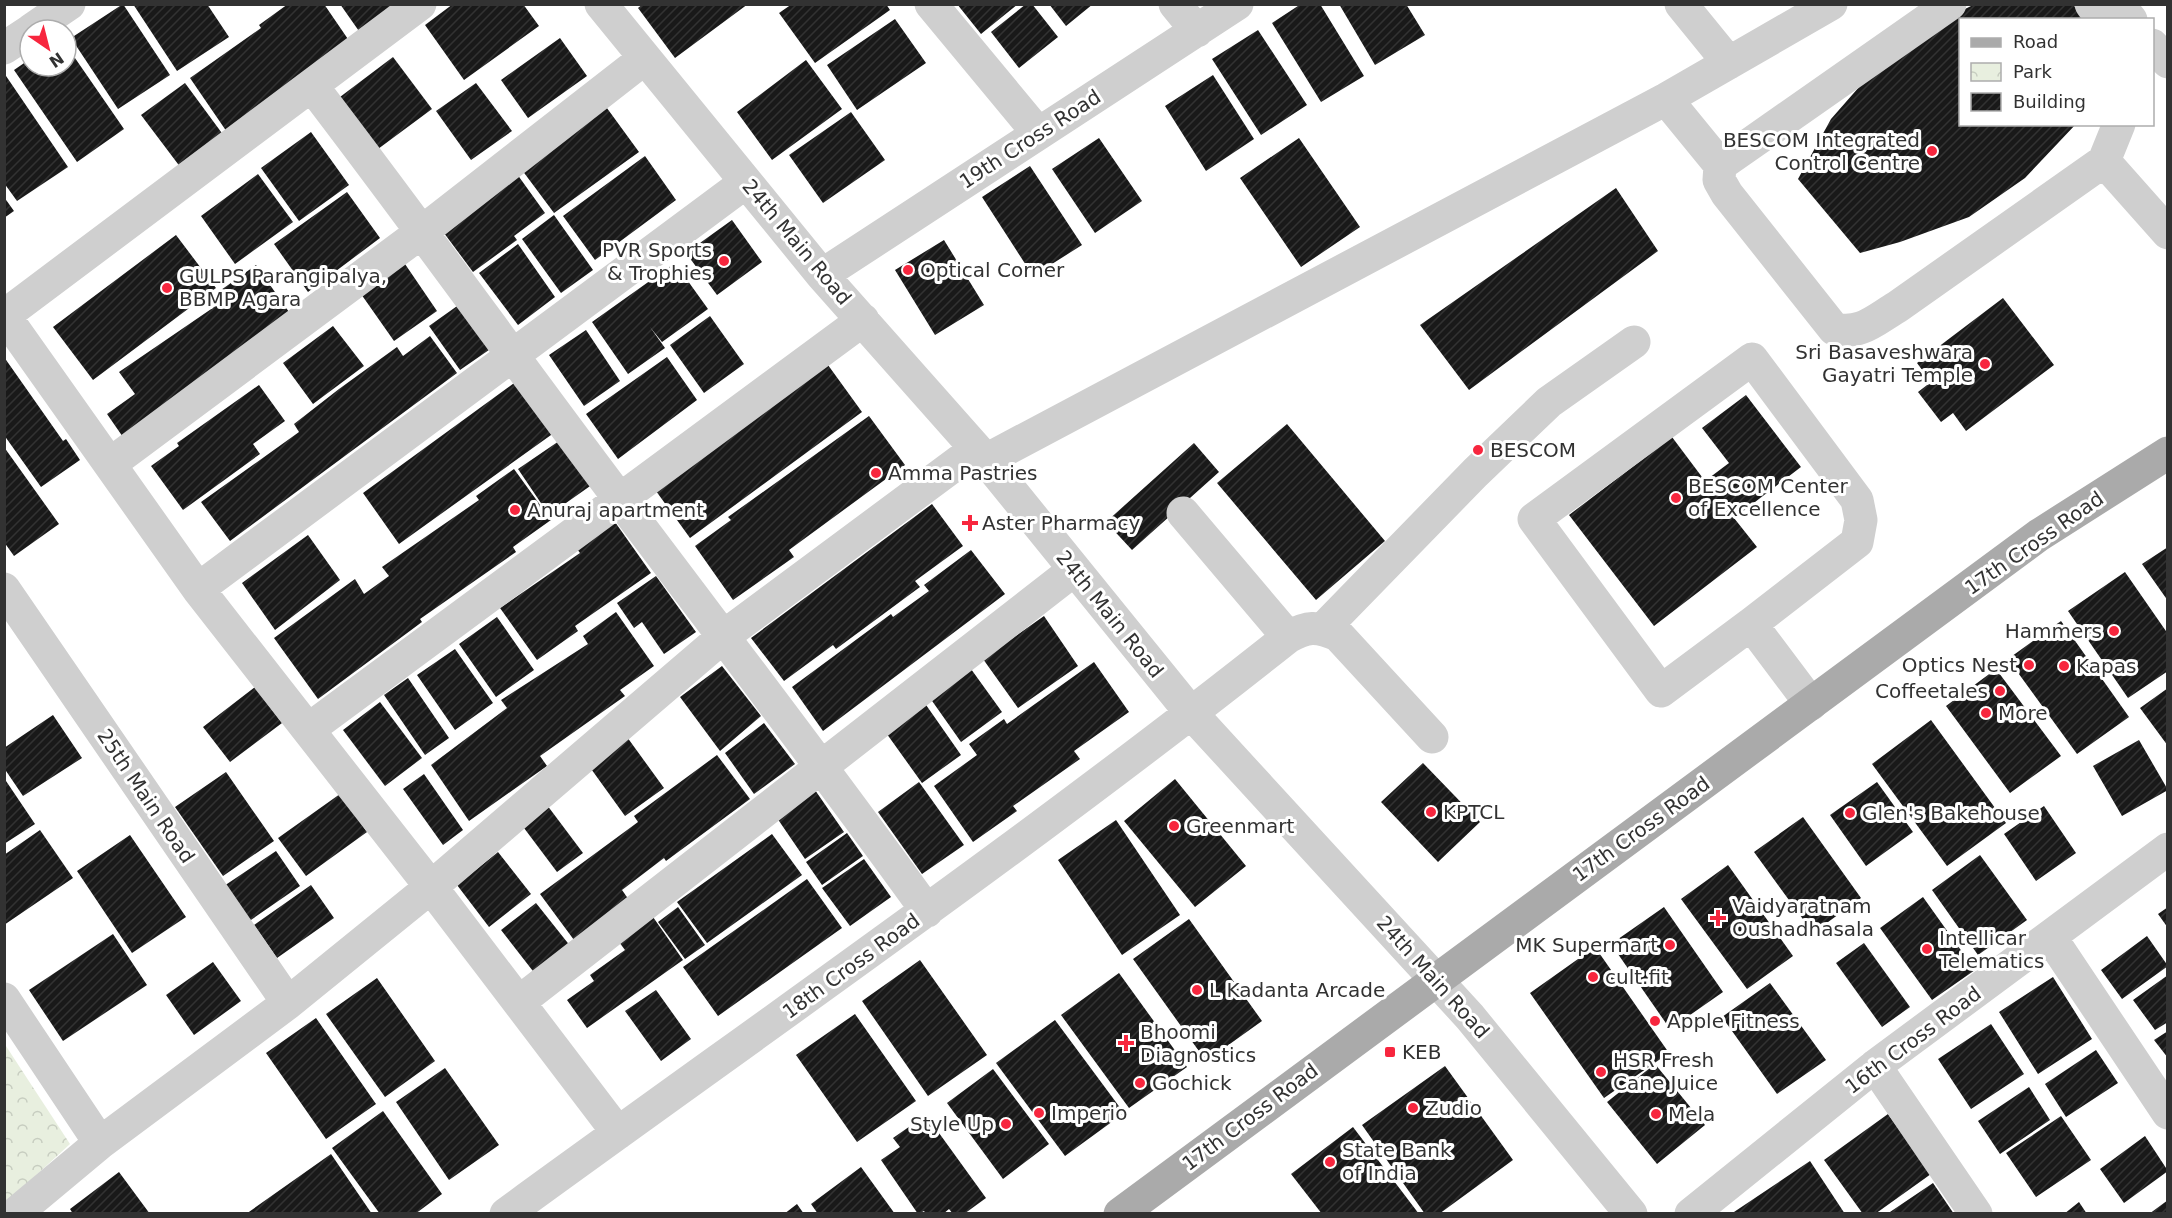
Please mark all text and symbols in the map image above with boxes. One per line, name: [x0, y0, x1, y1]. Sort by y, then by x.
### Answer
north arrow: [18, 18, 78, 78]
legend: [1959, 18, 2154, 126]
text: Road: [2013, 31, 2058, 52]
text: N: [45, 48, 67, 71]
text: Park: [2013, 61, 2052, 82]
street label: 19th Cross Road: [955, 84, 1105, 194]
text: Building: [2013, 91, 2086, 112]
place label: BESCOM Integrated Control Centre: [1723, 128, 1920, 175]
marker: BESCOM Integrated Control Centre: [1925, 144, 1939, 158]
street label: 24th Main Road: [737, 174, 857, 310]
place label: PVR Sports & Trophies: [602, 238, 712, 285]
marker: PVR Sports & Trophies: [717, 254, 731, 268]
place label: Optical Corner: [920, 258, 1065, 282]
marker: Optical Corner: [901, 263, 915, 277]
place label: GULPS Parangipalya, BBMP Agara: [179, 264, 387, 311]
marker: GULPS Parangipalya, BBMP Agara: [160, 281, 174, 295]
place label: Sri Basaveshwara Gayatri Temple: [1795, 340, 1973, 387]
marker: Sri Basaveshwara Gayatri Temple: [1978, 357, 1992, 371]
place label: BESCOM: [1490, 438, 1576, 462]
marker: BESCOM: [1471, 443, 1485, 457]
place label: Amma Pastries: [888, 461, 1037, 485]
marker: Amma Pastries: [869, 466, 883, 480]
place label: BESCOM Center of Excellence: [1688, 474, 1848, 521]
street label: 17th Cross Road: [1960, 486, 2108, 600]
marker: BESCOM Center of Excellence: [1669, 491, 1683, 505]
place label: Anuraj apartment: [527, 498, 704, 522]
marker: Anuraj apartment: [508, 503, 522, 517]
place label: Aster Pharmacy: [982, 511, 1140, 535]
marker: Aster Pharmacy: [963, 516, 977, 530]
street label: 24th Main Road: [1051, 546, 1169, 682]
place label: Hammers: [2005, 619, 2102, 643]
marker: Hammers: [2107, 624, 2121, 638]
place label: Optics Nest: [1902, 653, 2017, 677]
place label: Kapas: [2076, 654, 2136, 678]
marker: Optics Nest: [2022, 658, 2036, 672]
marker: Kapas: [2057, 659, 2071, 673]
place label: Coffeetales: [1875, 679, 1988, 703]
marker: Coffeetales: [1993, 684, 2007, 698]
place label: More: [1998, 701, 2048, 725]
marker: More: [1979, 706, 1993, 720]
street label: 25th Main Road: [92, 724, 200, 868]
street label: 17th Cross Road: [1568, 771, 1714, 887]
place label: KPTCL: [1443, 800, 1505, 824]
place label: Glen's Bakehouse: [1862, 801, 2040, 825]
marker: KPTCL: [1424, 805, 1438, 819]
marker: Glen's Bakehouse: [1843, 806, 1857, 820]
place label: Greenmart: [1186, 814, 1295, 838]
marker: Greenmart: [1167, 819, 1181, 833]
place label: Vaidyaratnam Oushadhasala: [1732, 894, 1874, 941]
street label: 18th Cross Road: [778, 908, 924, 1024]
marker: Vaidyaratnam Oushadhasala: [1709, 909, 1727, 927]
street label: 24th Main Road: [1372, 911, 1494, 1043]
place label: Intellicar Telematics: [1938, 926, 2045, 973]
place label: MK Supermart: [1515, 933, 1658, 957]
marker: MK Supermart: [1663, 938, 1677, 952]
marker: Intellicar Telematics: [1920, 942, 1934, 956]
place label: cult.fit: [1605, 965, 1669, 989]
marker: cult.fit: [1586, 970, 1600, 984]
place label: L Kadanta Arcade: [1209, 978, 1385, 1002]
street label: 16th Cross Road: [1840, 981, 1986, 1099]
marker: L Kadanta Arcade: [1190, 983, 1204, 997]
place label: Apple Fitness: [1667, 1009, 1800, 1033]
marker: Apple Fitness: [1648, 1014, 1662, 1028]
place label: Bhoomi Diagnostics: [1140, 1020, 1256, 1067]
marker: Bhoomi Diagnostics: [1117, 1034, 1135, 1052]
place label: KEB: [1402, 1040, 1441, 1064]
marker: KEB: [1383, 1045, 1397, 1059]
place label: HSR Fresh Cane Juice: [1613, 1048, 1718, 1095]
street label: 17th Cross Road: [1177, 1058, 1323, 1176]
marker: HSR Fresh Cane Juice: [1594, 1065, 1608, 1079]
place label: Gochick: [1152, 1071, 1232, 1095]
marker: Gochick: [1133, 1076, 1147, 1090]
place label: Zudio: [1425, 1096, 1482, 1120]
place label: Imperio: [1051, 1101, 1127, 1125]
marker: Zudio: [1406, 1101, 1420, 1115]
place label: Mela: [1668, 1102, 1715, 1126]
marker: Imperio: [1032, 1106, 1046, 1120]
marker: Mela: [1649, 1107, 1663, 1121]
place label: Style Up: [910, 1112, 994, 1136]
marker: Style Up: [999, 1117, 1013, 1131]
place label: State Bank of India: [1342, 1138, 1452, 1185]
marker: State Bank of India: [1323, 1155, 1337, 1169]

